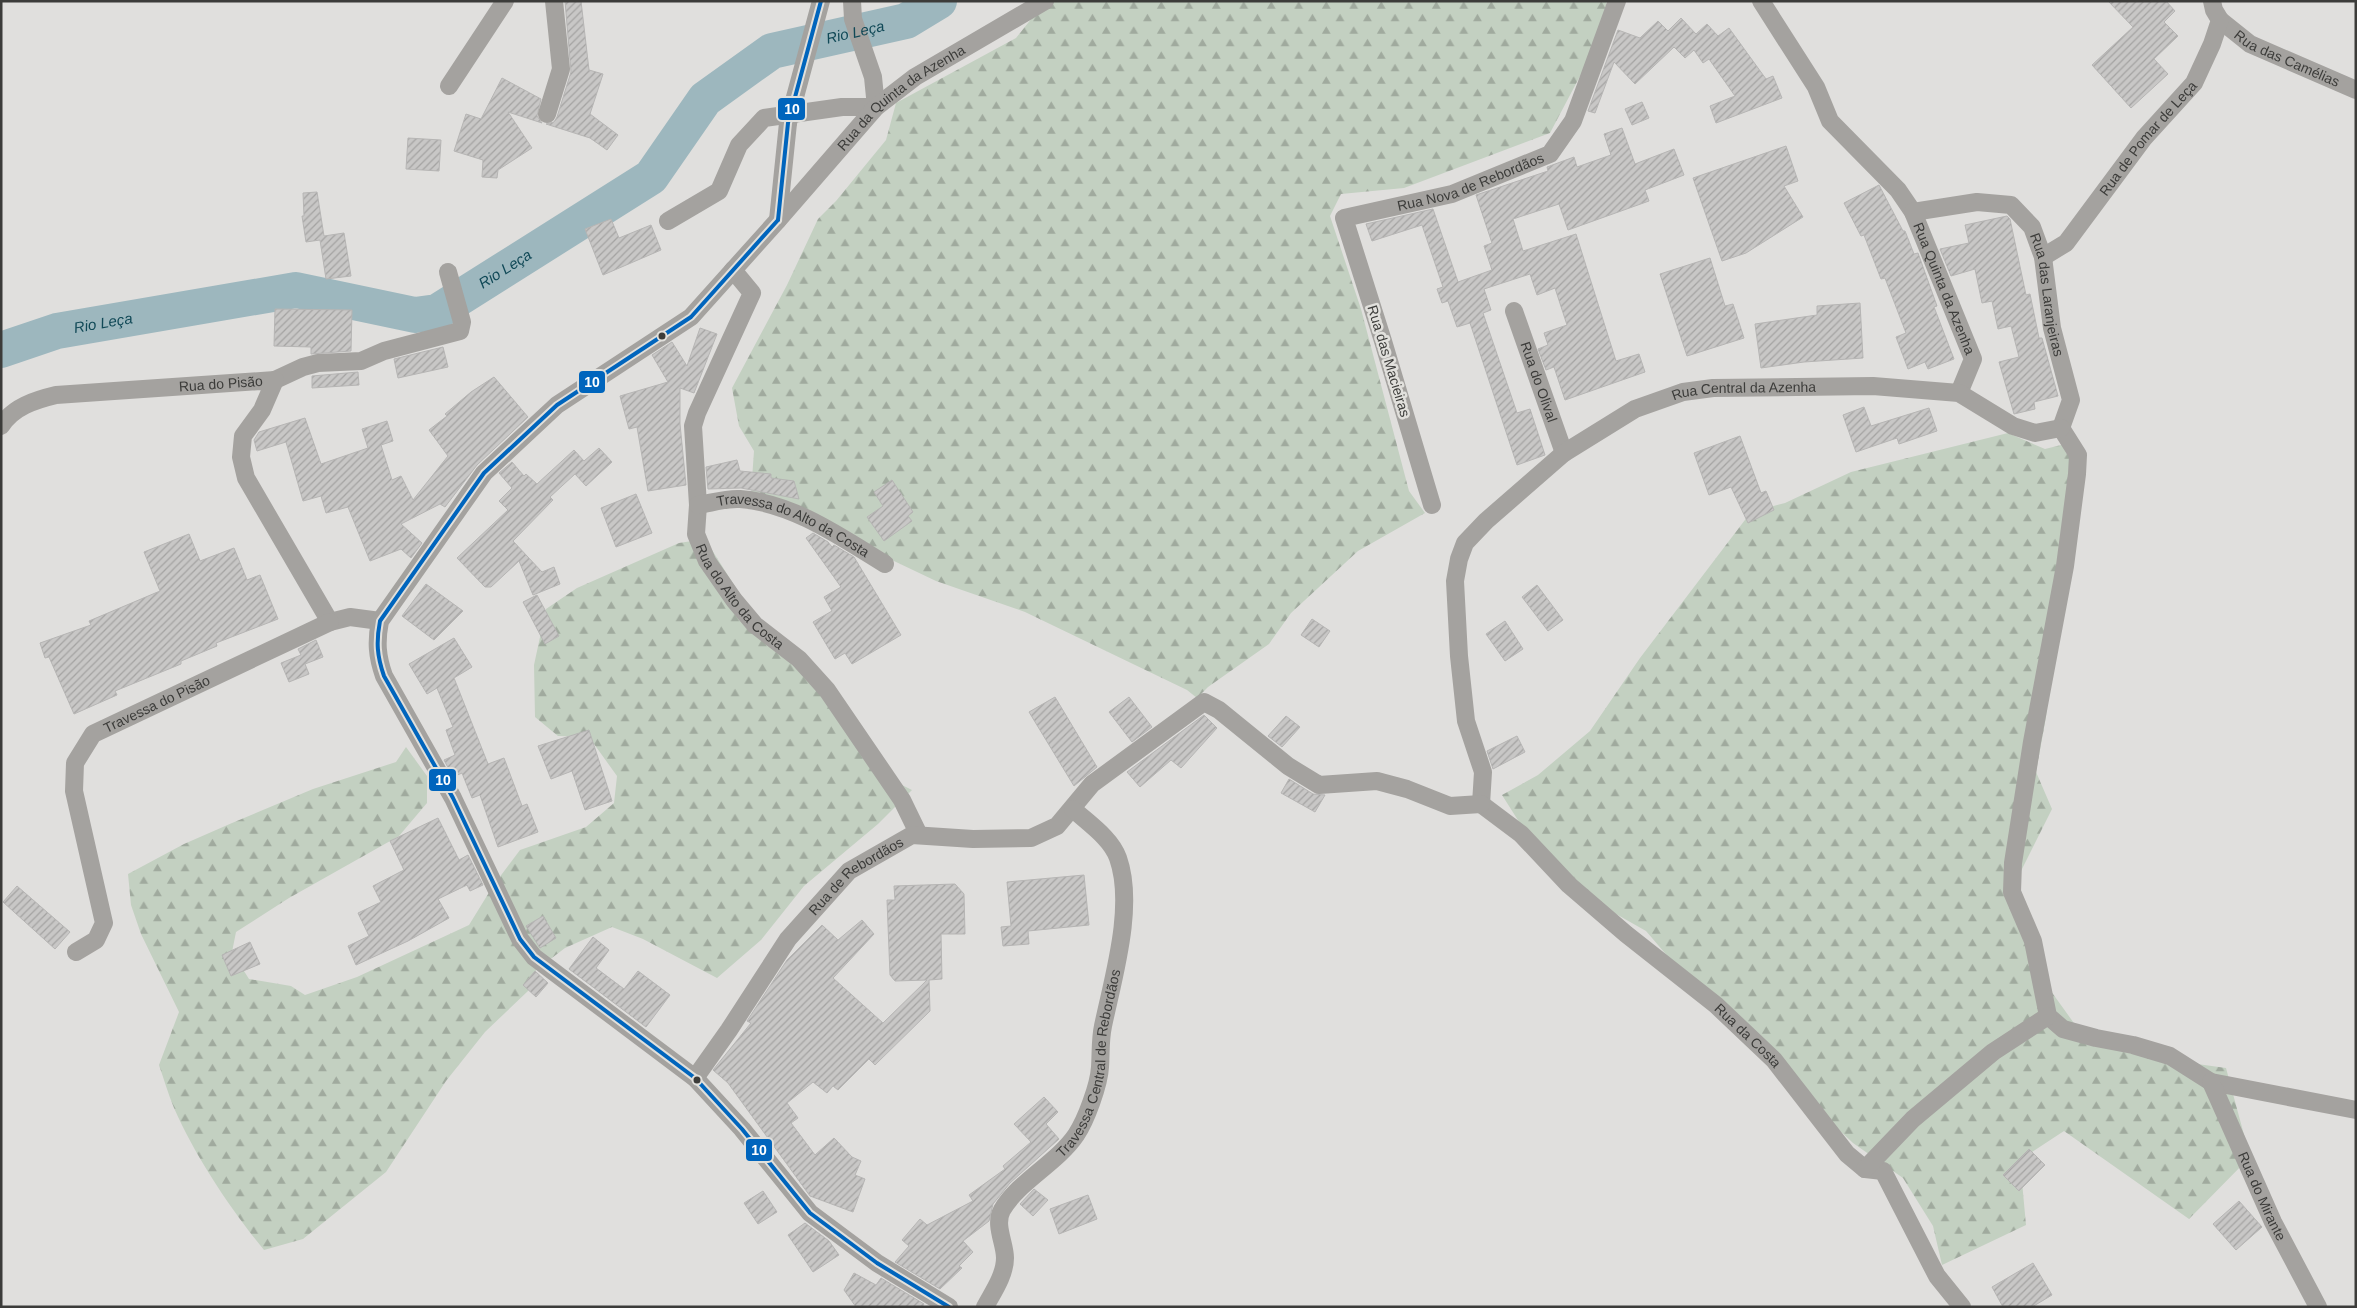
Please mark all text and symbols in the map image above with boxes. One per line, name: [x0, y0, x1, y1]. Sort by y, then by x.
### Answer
water label: Rio Leça: [824, 17, 886, 47]
street label: Rua das Camélias: [2231, 27, 2342, 90]
street label: Rua da Quinta da Azenha: [834, 42, 968, 154]
street label: Rua de Pomar de Leça: [2096, 77, 2200, 199]
line badge: 10: [777, 97, 806, 121]
text: 10: [784, 101, 800, 117]
street label: Rua Nova de Rebordãos: [1396, 149, 1546, 214]
street label: Rua Quinta da Azenha: [1910, 220, 1978, 357]
street label: Rua das Laranjeiras: [2027, 231, 2067, 358]
water label: Rio Leça: [475, 246, 534, 292]
street label: Rua das Macieiras: [1364, 303, 1414, 419]
water label: Rio Leça: [72, 309, 134, 336]
unlabelled marker: [657, 331, 667, 341]
street label: Rua do Olival: [1517, 339, 1560, 424]
line badge: 10: [578, 370, 606, 394]
street label: Rua do Pisão: [178, 373, 264, 395]
text: 10: [584, 374, 600, 390]
street label: Rua Central da Azenha: [1669, 379, 1816, 403]
street label: Travessa do Alto da Costa: [715, 491, 873, 560]
street label: Rua do Alto da Costa: [693, 541, 787, 652]
street label: Travessa do Pisão: [101, 672, 212, 736]
line badge: 10: [428, 768, 457, 792]
text: 10: [435, 772, 451, 788]
street label: Rua de Rebordãos: [805, 834, 906, 918]
street label: Travessa Central de Rebordãos: [1053, 968, 1123, 1160]
street label: Rua da Costa: [1711, 1000, 1785, 1071]
unlabelled marker: [692, 1075, 702, 1085]
line badge: 10: [745, 1138, 773, 1162]
text: 10: [751, 1142, 767, 1158]
street label: Rua do Mirante: [2235, 1149, 2289, 1243]

